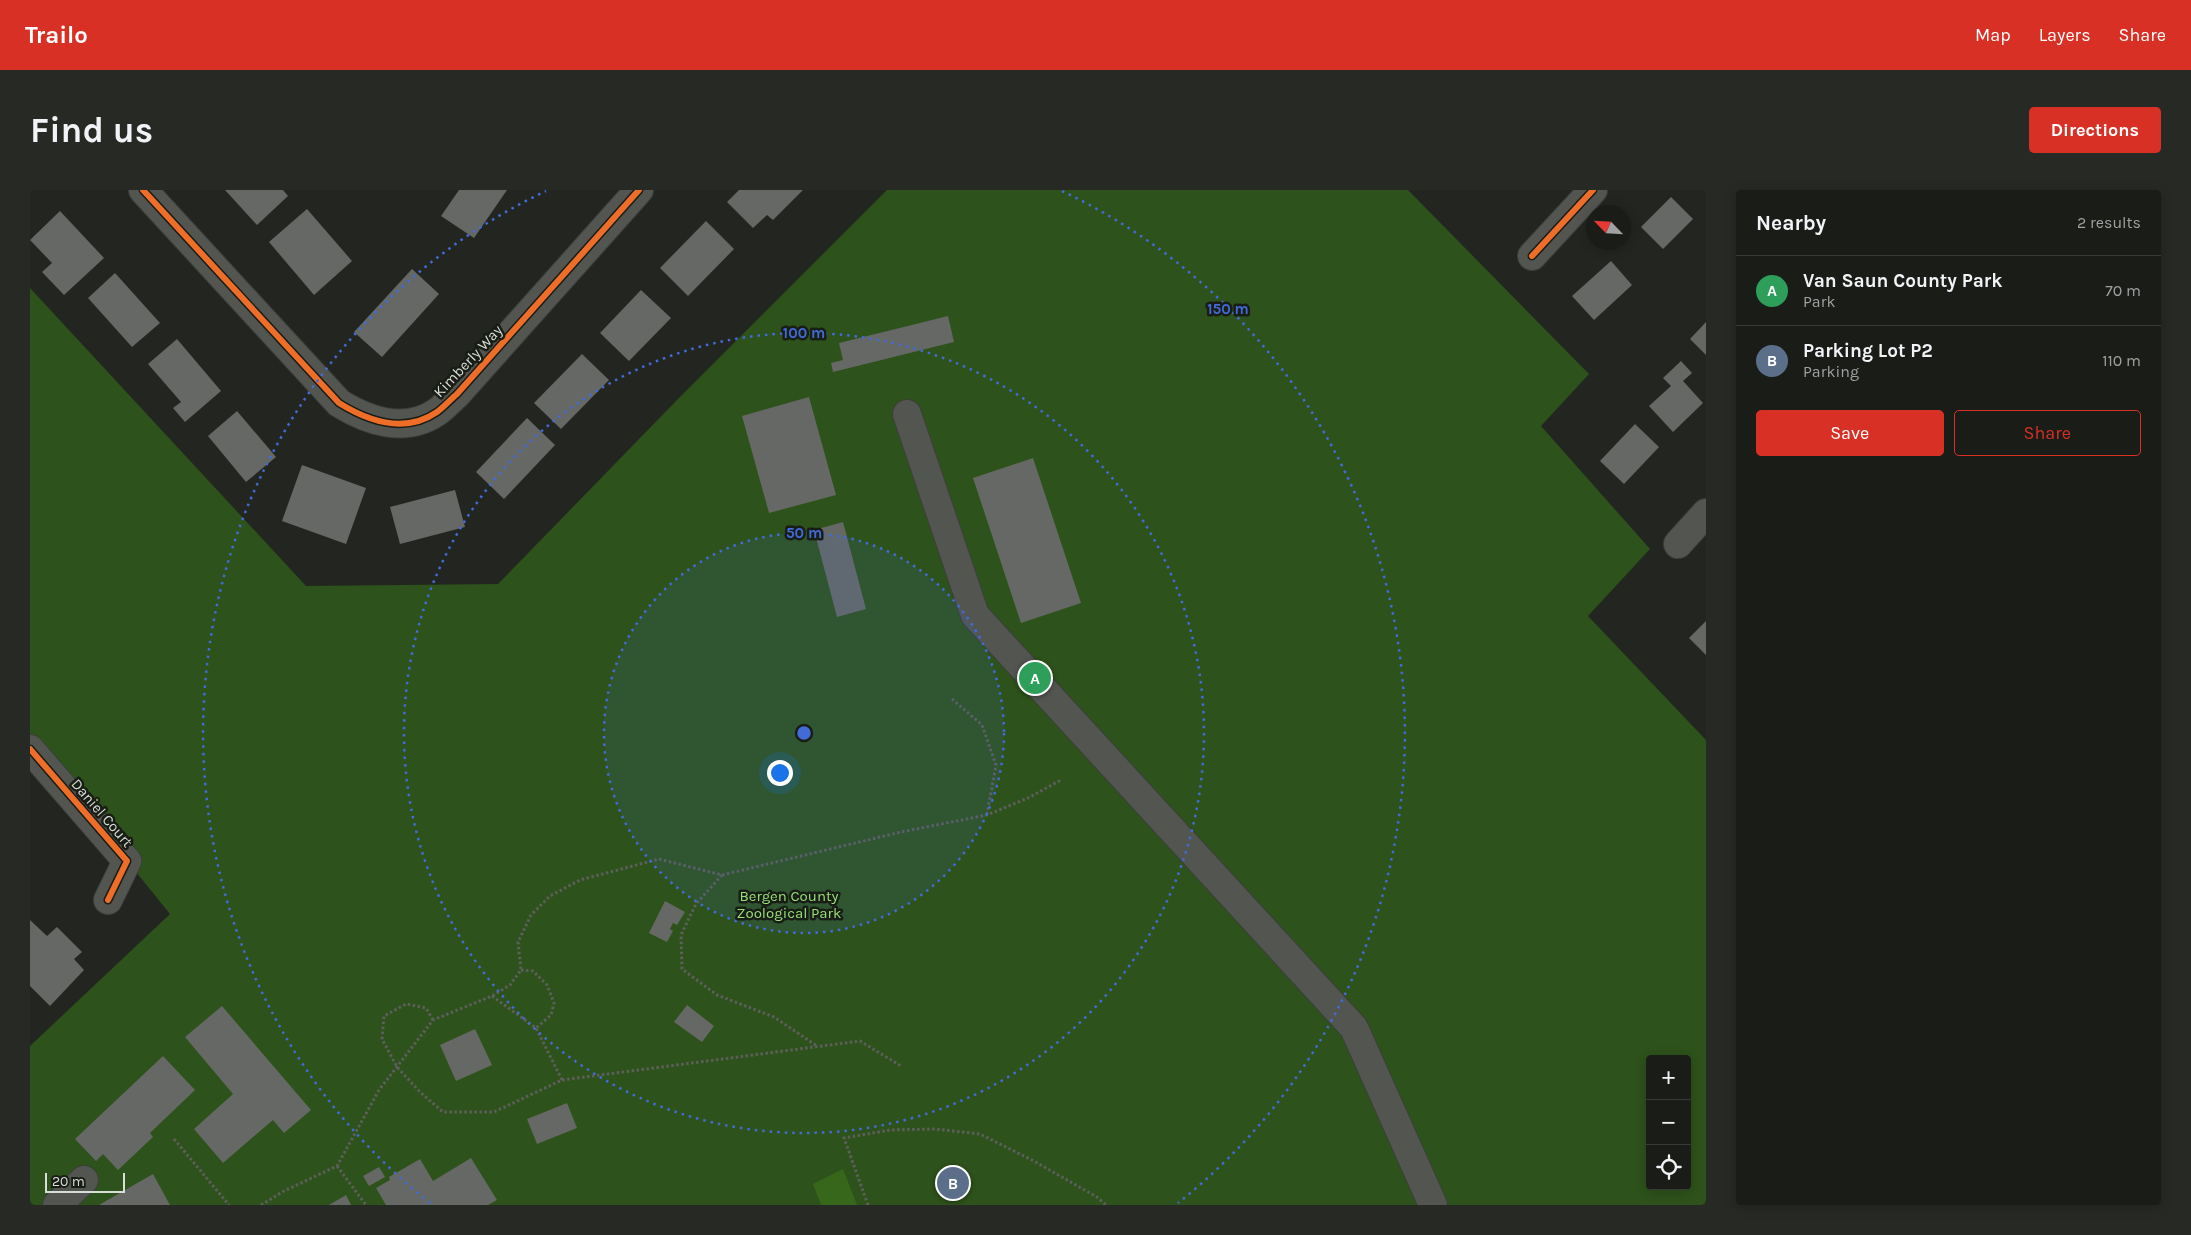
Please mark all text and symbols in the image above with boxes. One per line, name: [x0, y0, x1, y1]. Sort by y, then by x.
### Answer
text: Trailo: [25, 21, 88, 49]
text: Map: [1975, 24, 2011, 46]
text: Layers: [2039, 24, 2091, 46]
text: Share: [2119, 24, 2166, 46]
button: Directions: [2029, 107, 2161, 153]
text: Find us: [30, 110, 153, 151]
north arrow: [1586, 205, 1631, 250]
text: Nearby: [1756, 211, 1826, 235]
text: 2 results: [2077, 213, 2141, 232]
text: Van Saun County Park: [1803, 270, 2002, 292]
text: A: [1767, 281, 1777, 300]
text: 70 m: [2105, 281, 2141, 300]
text: Park: [1803, 292, 1835, 311]
text: 150 m: [1207, 300, 1249, 318]
street label: Kimberly Way: [430, 321, 506, 401]
text: 100 m: [783, 324, 825, 342]
text: Parking Lot P2: [1803, 340, 1933, 362]
text: B: [1767, 351, 1777, 370]
text: 110 m: [2102, 351, 2141, 370]
text: Parking: [1803, 362, 1859, 381]
button: Save: [1756, 410, 1944, 456]
button: Share: [1954, 410, 2141, 456]
text: 50 m: [786, 524, 822, 542]
pin: A: [1019, 659, 1051, 697]
centre of rings: [795, 724, 813, 742]
your location: [767, 760, 793, 786]
street label: Daniel Court: [67, 775, 137, 851]
park label: Bergen County Zoological Park: [737, 887, 841, 922]
map controls: [1646, 1055, 1691, 1190]
button: +: [1646, 1055, 1691, 1100]
button: −: [1646, 1100, 1691, 1145]
button: locate: [1646, 1145, 1691, 1190]
pin: B: [937, 1164, 969, 1202]
scale bar: [45, 1170, 125, 1193]
text: 20 m: [52, 1173, 85, 1190]

